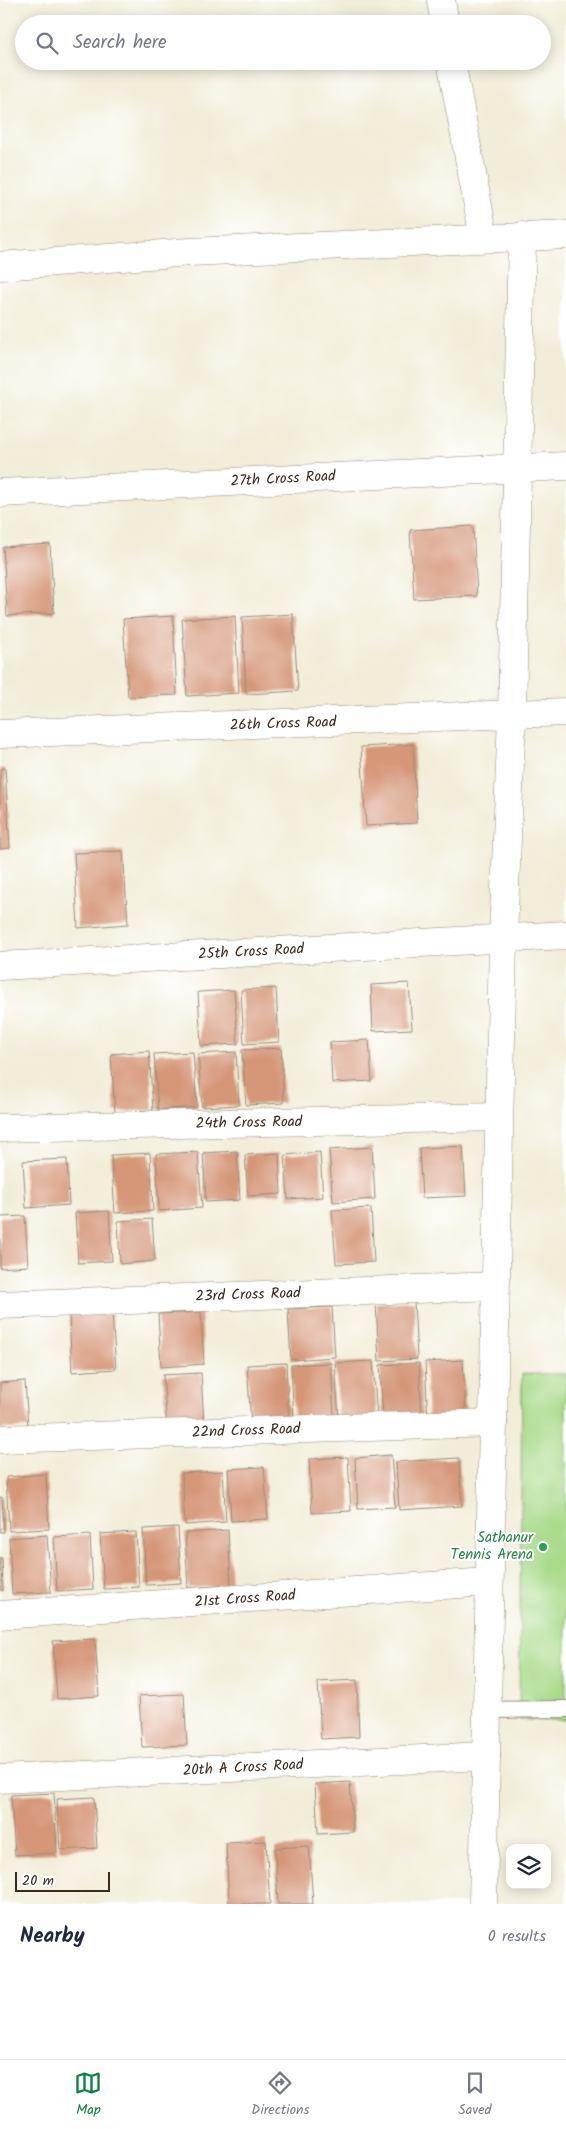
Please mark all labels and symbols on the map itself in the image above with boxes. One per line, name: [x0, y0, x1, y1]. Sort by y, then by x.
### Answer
street label: 27th Cross Road: [230, 464, 337, 494]
street label: 26th Cross Road: [229, 710, 337, 738]
street label: 25th Cross Road: [197, 937, 305, 967]
street label: 24th Cross Road: [196, 1110, 303, 1136]
street label: 23rd Cross Road: [195, 1281, 302, 1309]
street label: 22nd Cross Road: [191, 1417, 301, 1445]
place label: Sathanur Tennis Arena: [450, 1526, 534, 1567]
marker: Sathanur Tennis Arena: [537, 1541, 549, 1553]
street label: 21st Cross Road: [194, 1583, 297, 1615]
street label: 20th A Cross Road: [182, 1753, 304, 1783]
scale bar: [15, 1869, 110, 1892]

